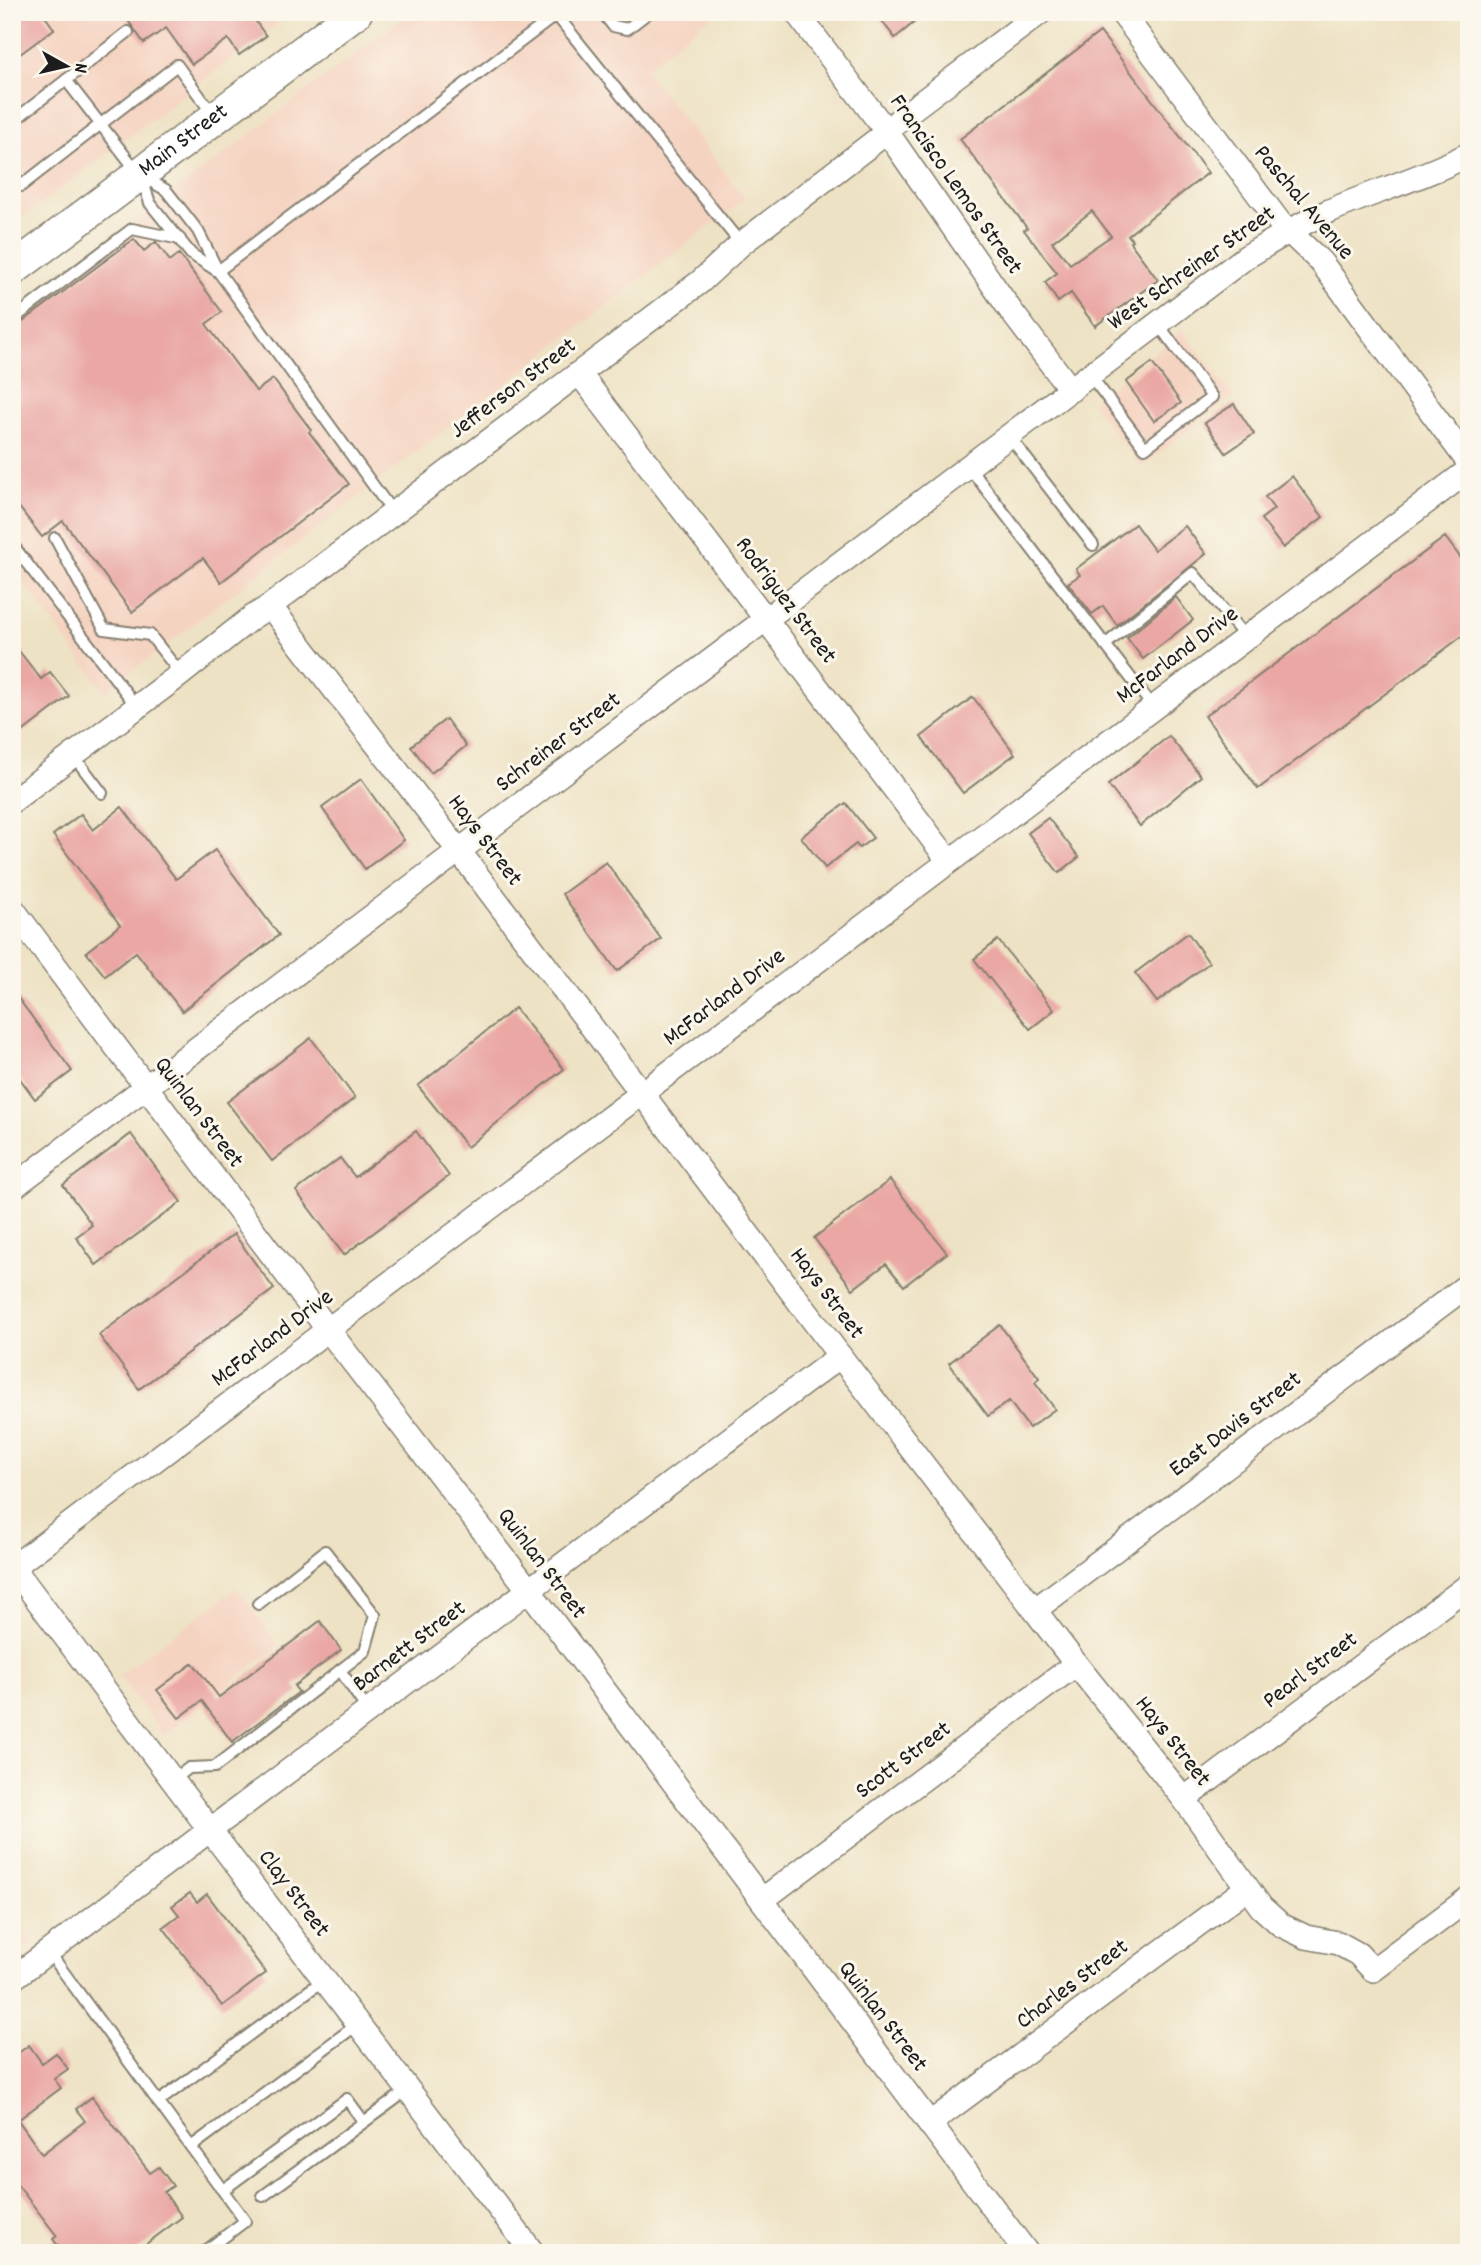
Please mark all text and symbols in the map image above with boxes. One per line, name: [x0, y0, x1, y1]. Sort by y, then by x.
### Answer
north arrow: [32, 32, 102, 102]
text: N: [65, 61, 93, 74]
street label: Francisco Lemos Street: [880, 88, 1030, 282]
street label: Main Street: [132, 96, 236, 186]
street label: Paschal Avenue: [1245, 138, 1361, 268]
street label: West Schreiner Street: [1101, 198, 1283, 340]
street label: Jefferson Street: [444, 330, 585, 448]
street label: Rodriguez Street: [726, 530, 844, 672]
street label: McFarland Drive: [1110, 599, 1246, 713]
street label: Schreiner Street: [489, 684, 629, 802]
street label: Hays Street: [438, 788, 530, 894]
street label: McFarland Drive: [657, 941, 793, 1055]
street label: Quinlan Street: [145, 1050, 251, 1176]
street label: Hays Street: [780, 1241, 872, 1347]
street label: McFarland Drive: [205, 1282, 341, 1396]
street label: East Davis Street: [1162, 1364, 1310, 1486]
street label: Quinlan Street: [488, 1501, 594, 1627]
street label: Barnett Street: [346, 1593, 474, 1701]
street label: Pearl Street: [1256, 1624, 1366, 1718]
street label: Hays Street: [1126, 1689, 1218, 1795]
street label: Scott Street: [849, 1714, 959, 1808]
street label: Clay Street: [249, 1843, 337, 1945]
street label: Charles Street: [1010, 1931, 1137, 2039]
street label: Quinlan Street: [829, 1954, 935, 2080]

